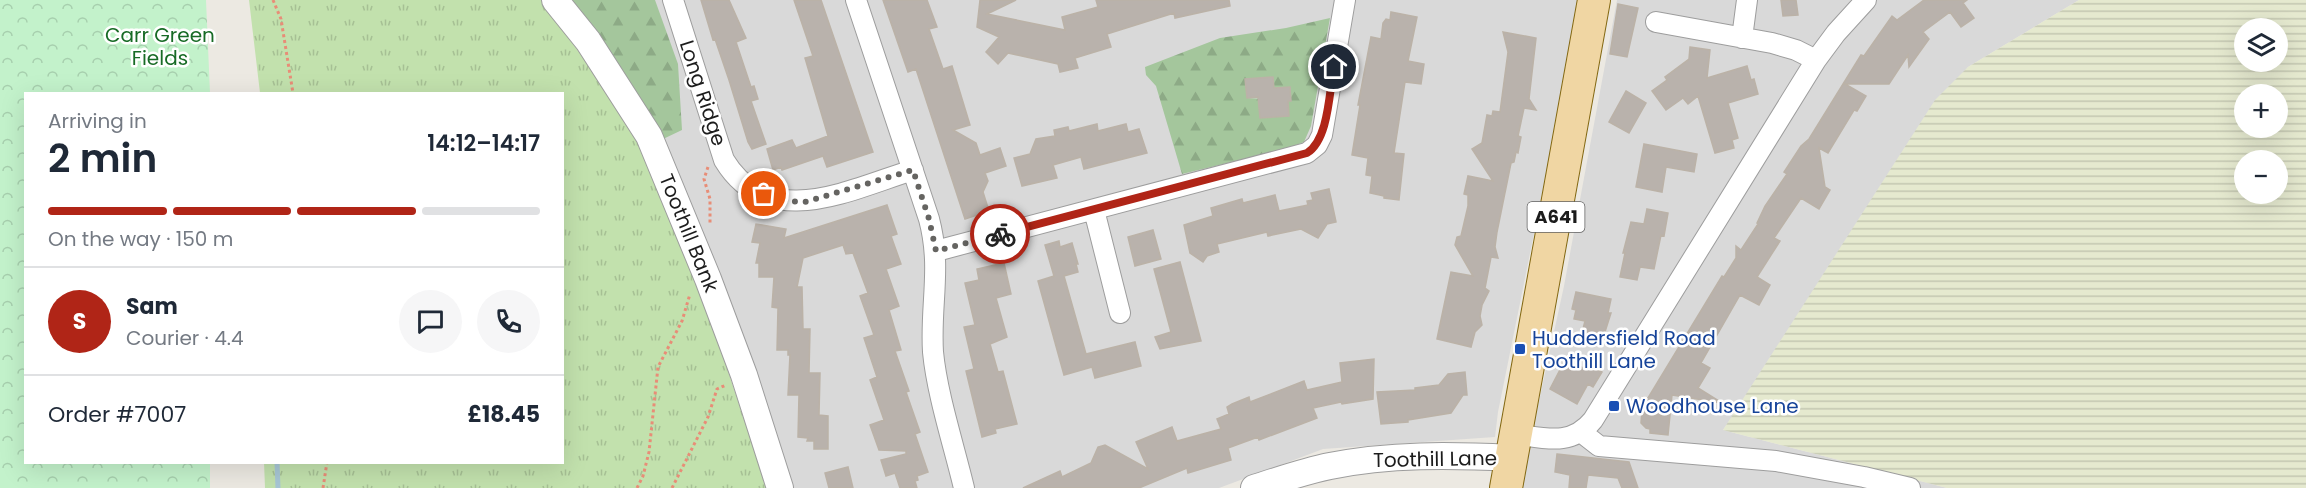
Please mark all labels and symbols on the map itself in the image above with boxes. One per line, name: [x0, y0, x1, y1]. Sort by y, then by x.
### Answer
park label: Carr Green Fields: [105, 21, 215, 72]
street label: Long Ridge: [673, 37, 733, 149]
pin: [1308, 41, 1359, 92]
pin: [738, 168, 789, 219]
street label: Toothill Bank: [653, 170, 726, 297]
road number: A641: [1528, 202, 1584, 232]
courier: [970, 204, 1030, 264]
place label: Huddersfield Road Toothill Lane: [1532, 324, 1716, 375]
marker: Huddersfield Road Toothill Lane: [1513, 342, 1527, 356]
place label: Woodhouse Lane: [1626, 392, 1799, 420]
marker: Woodhouse Lane: [1607, 399, 1621, 413]
street label: Toothill Lane: [1373, 444, 1497, 474]

